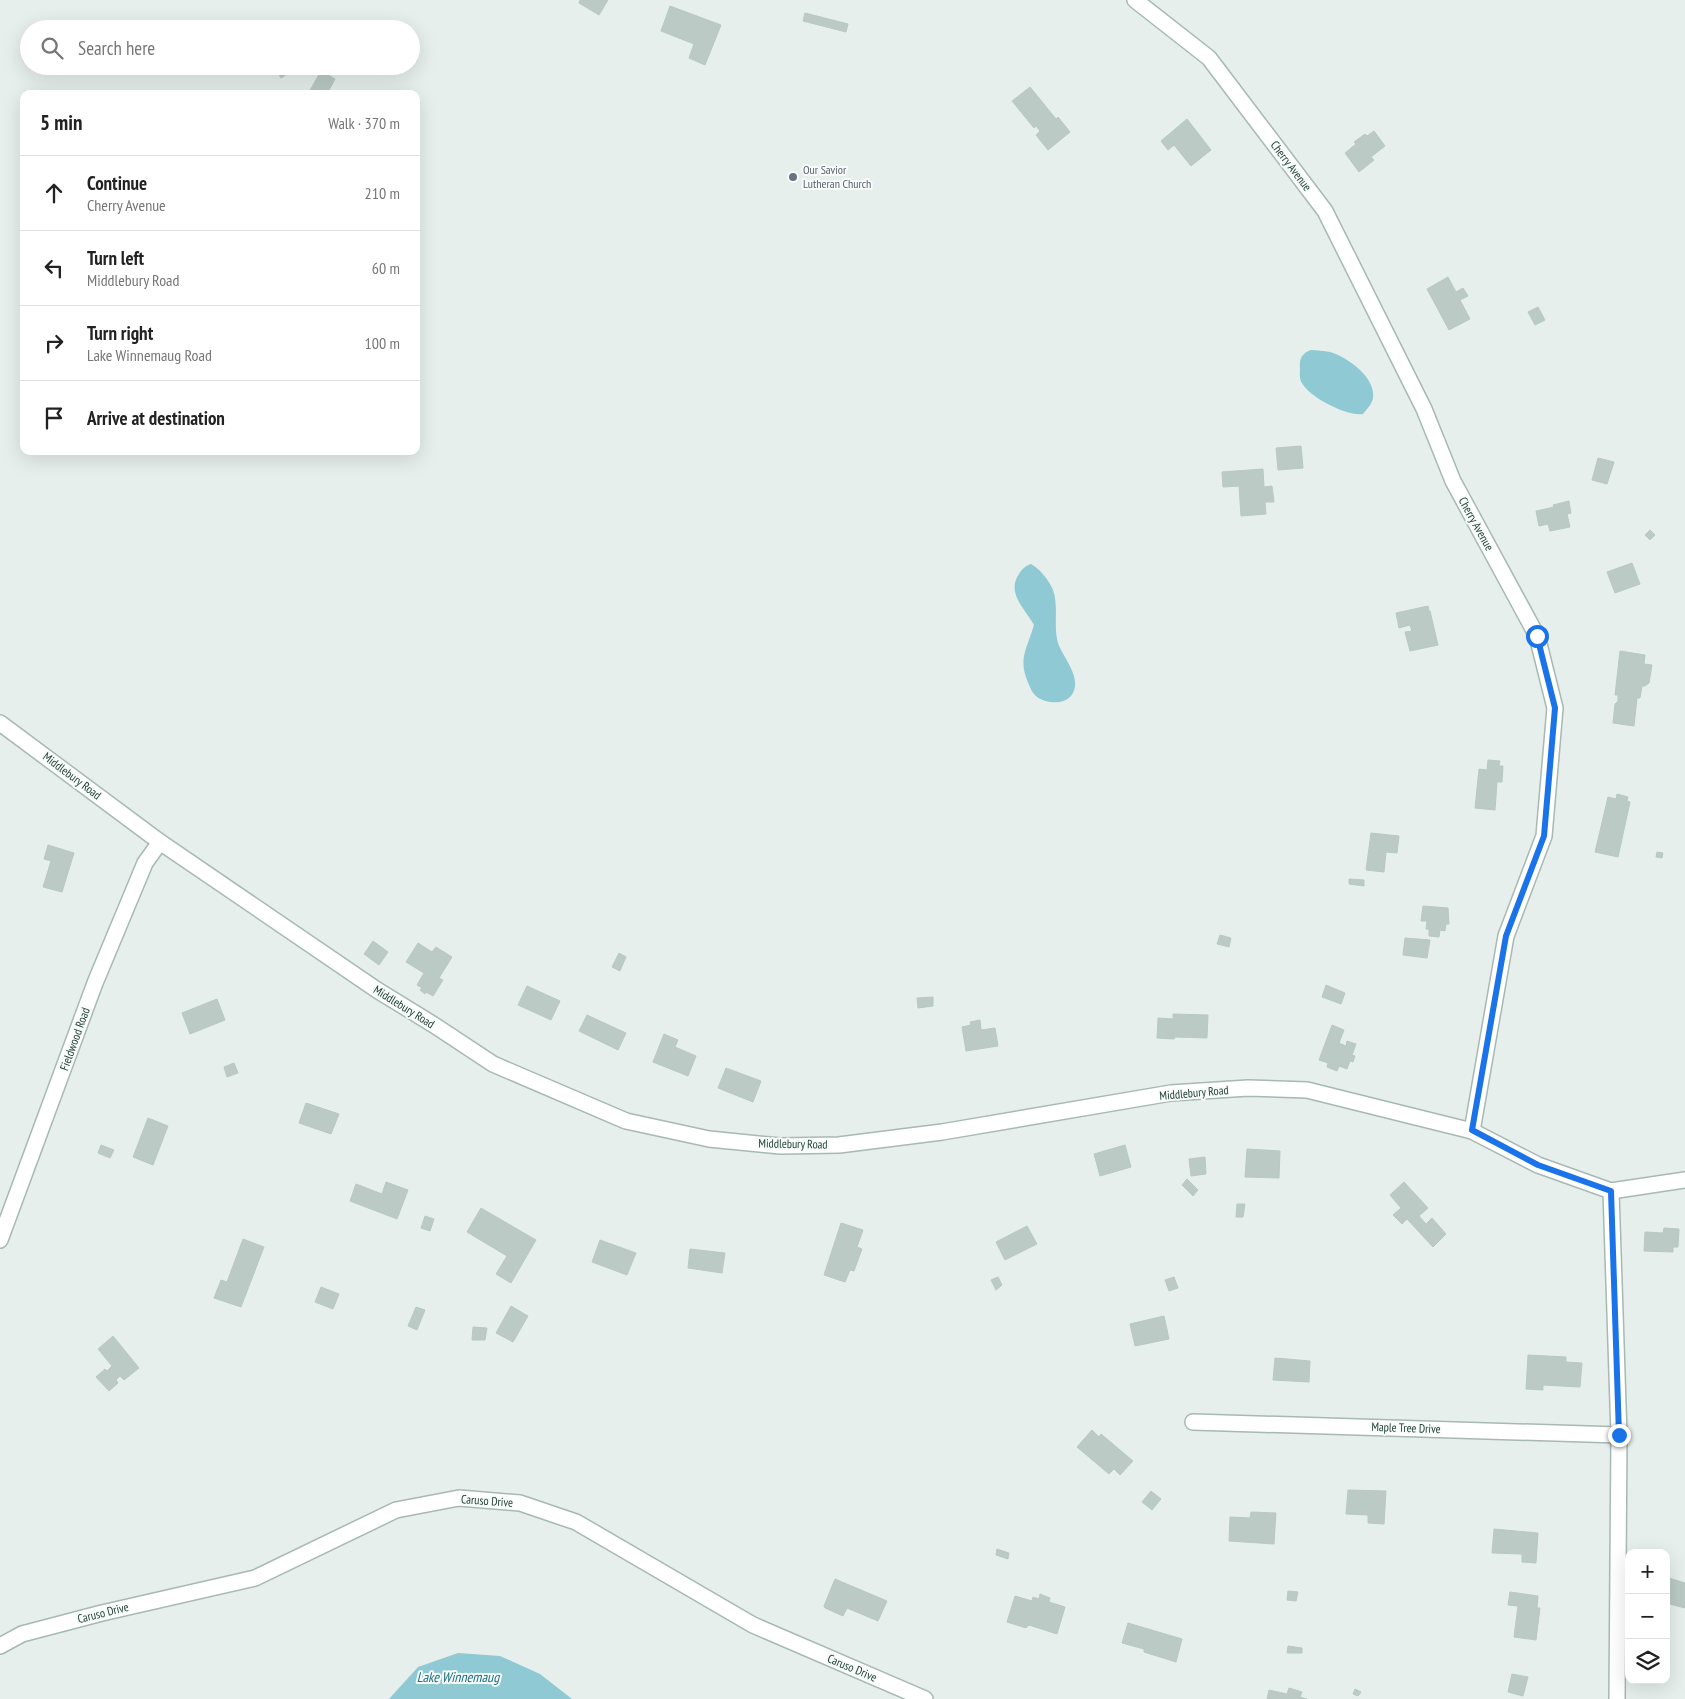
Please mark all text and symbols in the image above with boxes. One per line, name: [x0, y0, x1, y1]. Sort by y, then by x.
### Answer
search box: [20, 20, 420, 75]
icon: search: [38, 34, 66, 62]
text: Search here: [78, 36, 155, 60]
text: 5 min: [40, 109, 82, 136]
text: Walk · 370 m: [328, 113, 400, 133]
street label: Cherry Avenue: [1268, 138, 1315, 194]
place label: Our Savior Lutheran Church: [803, 162, 871, 191]
text: Continue: [87, 171, 147, 195]
marker: Our Savior Lutheran Church: [787, 171, 799, 183]
icon: ahead: [40, 179, 68, 207]
text: 210 m: [365, 183, 400, 203]
text: Cherry Avenue: [87, 195, 166, 215]
text: Turn left: [87, 246, 144, 270]
icon: left: [40, 254, 68, 282]
text: 60 m: [372, 258, 400, 278]
text: Middlebury Road: [87, 270, 179, 290]
text: Turn right: [87, 321, 153, 345]
icon: right: [40, 329, 68, 357]
text: 100 m: [365, 333, 400, 353]
text: Lake Winnemaug Road: [87, 345, 212, 365]
icon: arrive: [40, 404, 68, 432]
text: Arrive at destination: [87, 406, 225, 430]
street label: Cherry Avenue: [1456, 494, 1497, 553]
route start: [1526, 625, 1549, 648]
street label: Middlebury Road: [40, 749, 104, 802]
street label: Middlebury Road: [371, 982, 438, 1031]
street label: Fieldwood Road: [56, 1005, 93, 1072]
street label: Middlebury Road: [1159, 1082, 1229, 1103]
street label: Middlebury Road: [758, 1135, 828, 1152]
street label: Maple Tree Drive: [1371, 1419, 1441, 1436]
route end: [1608, 1424, 1631, 1447]
street label: Caruso Drive: [460, 1491, 514, 1510]
map controls: [1625, 1549, 1670, 1684]
button: +: [1625, 1549, 1670, 1594]
button: −: [1625, 1594, 1670, 1639]
street label: Caruso Drive: [76, 1599, 130, 1626]
button: layers: [1625, 1639, 1670, 1684]
street label: Caruso Drive: [825, 1650, 879, 1685]
water label: Lake Winnemaug: [417, 1668, 500, 1686]

